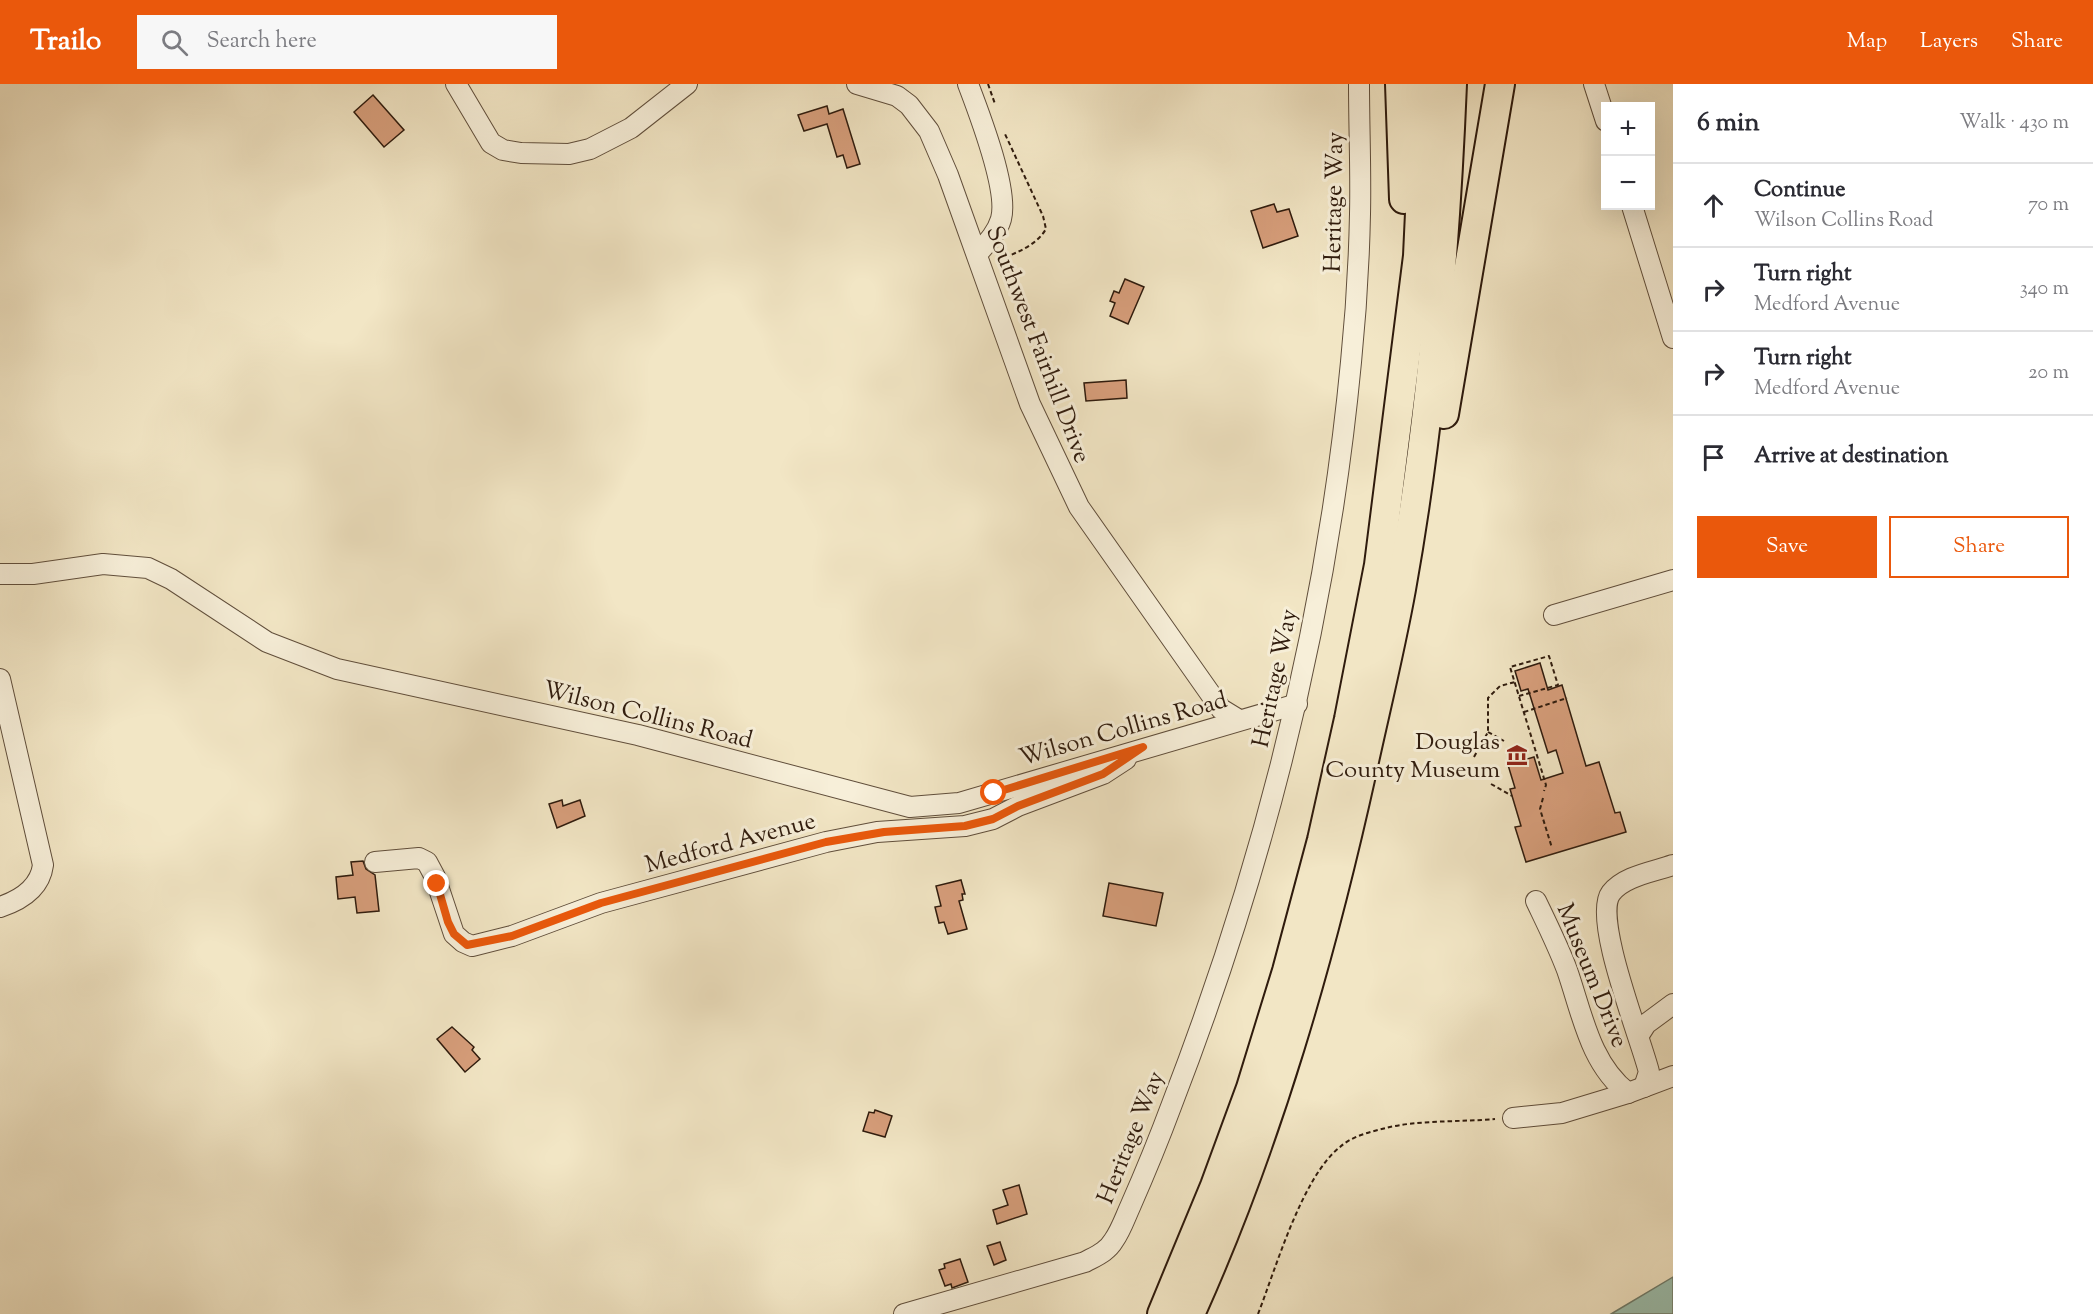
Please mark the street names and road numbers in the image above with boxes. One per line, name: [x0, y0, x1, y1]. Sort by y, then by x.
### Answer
street label: Heritage Way: [1317, 131, 1353, 273]
street label: Southwest Fairhill Drive: [976, 221, 1098, 468]
street label: Heritage Way: [1245, 606, 1307, 751]
street label: Wilson Collins Road: [539, 673, 756, 759]
street label: Wilson Collins Road: [1015, 684, 1232, 776]
street label: Medford Avenue: [641, 805, 820, 883]
street label: Museum Drive: [1547, 899, 1636, 1053]
street label: Heritage Way: [1090, 1066, 1174, 1209]

